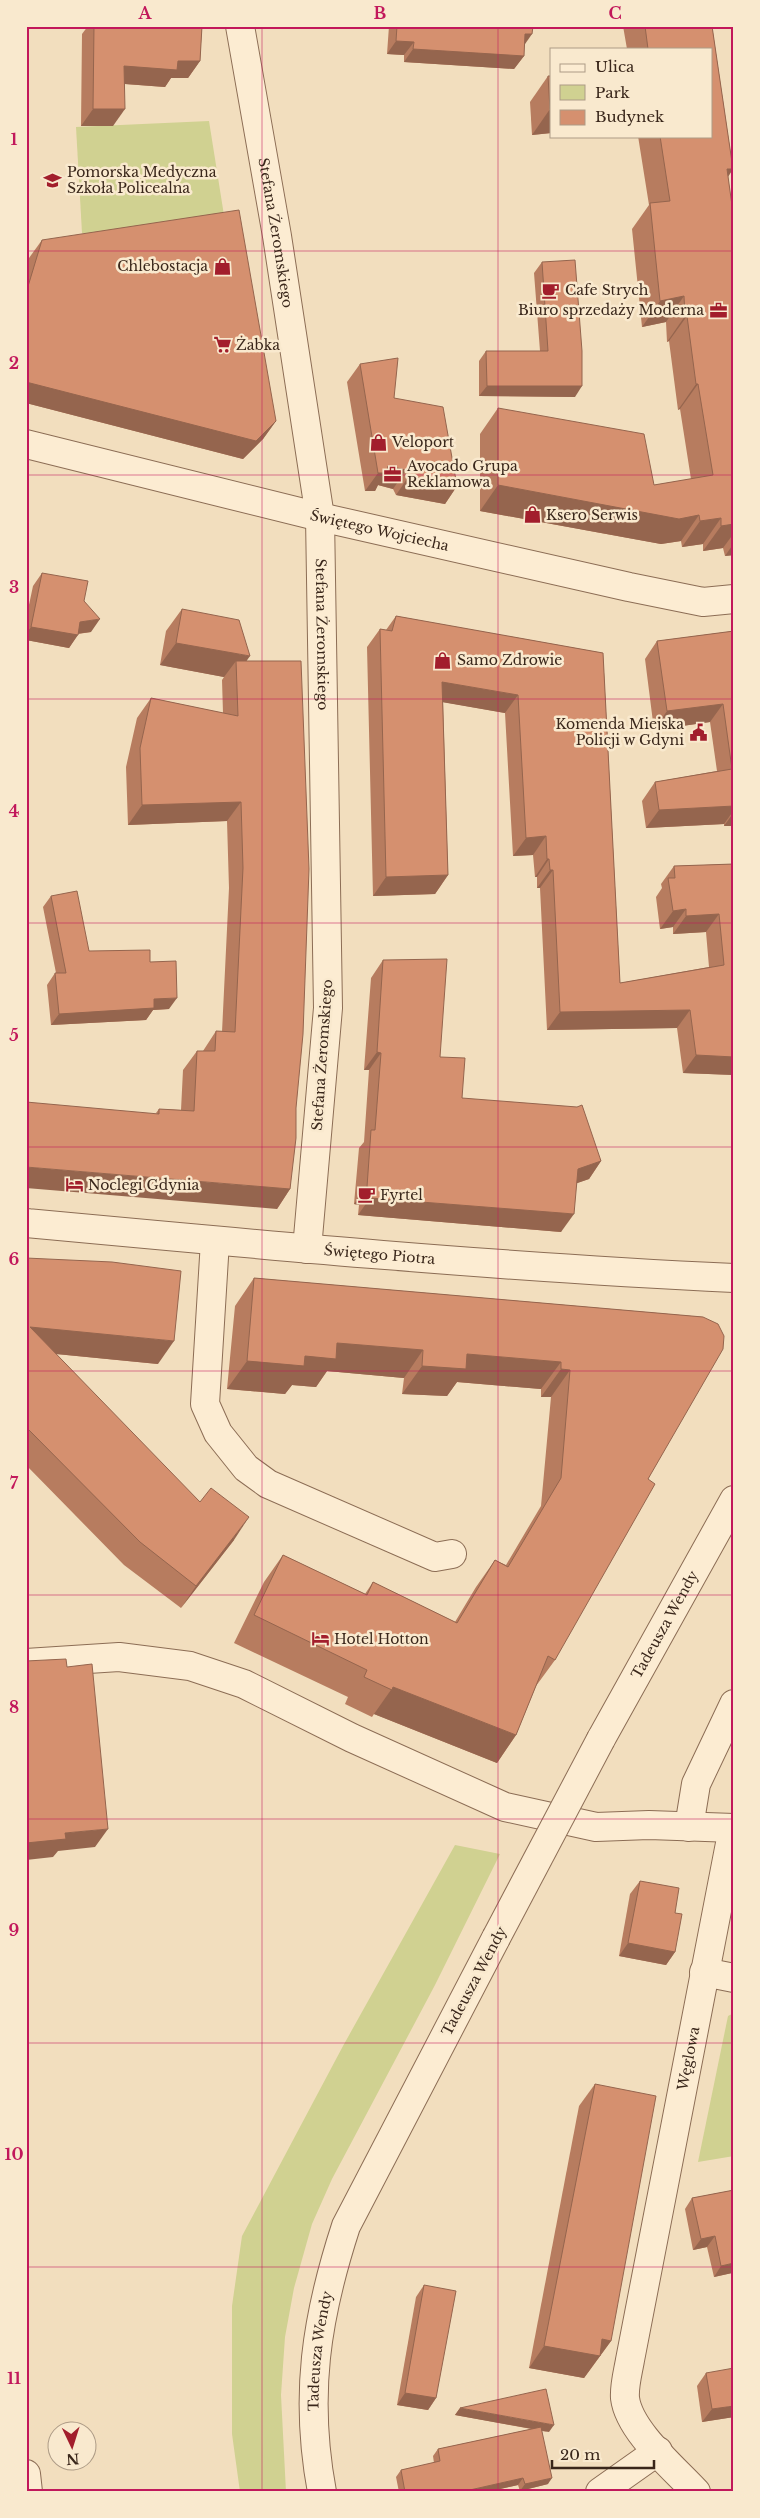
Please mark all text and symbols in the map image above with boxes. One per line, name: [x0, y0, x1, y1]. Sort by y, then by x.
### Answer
text: A: [138, 3, 153, 23]
text: B: [374, 3, 387, 23]
text: C: [608, 3, 622, 23]
legend: [550, 48, 712, 138]
text: Ulica: [595, 57, 635, 76]
text: Park: [595, 83, 631, 102]
text: Budynek: [595, 107, 665, 126]
text: 1: [11, 129, 18, 149]
street label: Stefana Żeromskiego: [254, 156, 297, 309]
place label: Pomorska Medyczna Szkoła Policealna: [67, 163, 217, 197]
school or university icon: Pomorska Medyczna Szkoła Policealna: [43, 170, 63, 190]
shop icon: Chlebostacja: [212, 256, 232, 276]
place label: Chlebostacja: [117, 257, 208, 275]
cafe icon: Cafe Strych: [541, 280, 561, 300]
place label: Cafe Strych: [565, 281, 649, 299]
office icon: Biuro sprzedaży Moderna: [708, 300, 728, 320]
place label: Biuro sprzedaży Moderna: [518, 301, 704, 319]
supermarket icon: Żabka: [212, 335, 232, 355]
place label: Żabka: [236, 336, 280, 354]
text: 2: [9, 353, 19, 373]
shop icon: Veloport: [368, 432, 388, 452]
place label: Veloport: [391, 433, 455, 451]
place label: Avocado Grupa Reklamowa: [406, 457, 518, 491]
office icon: Avocado Grupa Reklamowa: [383, 464, 403, 484]
street label: Świętego Wojciecha: [308, 505, 451, 555]
shop icon: Ksero Serwis: [522, 505, 542, 525]
place label: Ksero Serwis: [546, 506, 638, 524]
street label: Stefana Żeromskiego: [312, 558, 332, 711]
text: 3: [9, 577, 19, 597]
shop icon: Samo Zdrowie: [433, 650, 453, 670]
place label: Samo Zdrowie: [457, 651, 562, 669]
place label: Komenda Miejska Policji w Gdyni: [556, 715, 684, 749]
public building icon: Komenda Miejska Policji w Gdyni: [688, 722, 708, 742]
text: 4: [9, 801, 19, 821]
street label: Stefana Żeromskiego: [308, 979, 336, 1131]
text: 5: [9, 1025, 19, 1045]
hotel icon: Noclegi Gdynia: [64, 1175, 84, 1195]
place label: Noclegi Gdynia: [88, 1176, 200, 1194]
cafe icon: Fyrtel: [356, 1185, 376, 1205]
place label: Fyrtel: [380, 1186, 423, 1204]
street label: Świętego Piotra: [323, 1240, 436, 1268]
text: 6: [9, 1249, 20, 1269]
text: 7: [10, 1473, 19, 1493]
street label: Tadeusza Wendy: [627, 1567, 702, 1682]
hotel icon: Hotel Hotton: [310, 1629, 330, 1649]
place label: Hotel Hotton: [334, 1630, 429, 1648]
text: 8: [9, 1697, 19, 1717]
text: 9: [9, 1920, 20, 1940]
street label: Tadeusza Wendy: [438, 1923, 510, 2039]
street label: Węglowa: [673, 2025, 703, 2093]
text: 10: [4, 2144, 24, 2164]
street label: Tadeusza Wendy: [305, 2289, 336, 2411]
text: 11: [7, 2368, 21, 2388]
north arrow: [48, 2420, 98, 2470]
scale bar: [552, 2438, 655, 2470]
text: 20 m: [560, 2445, 600, 2464]
text: N: [66, 2450, 80, 2468]

